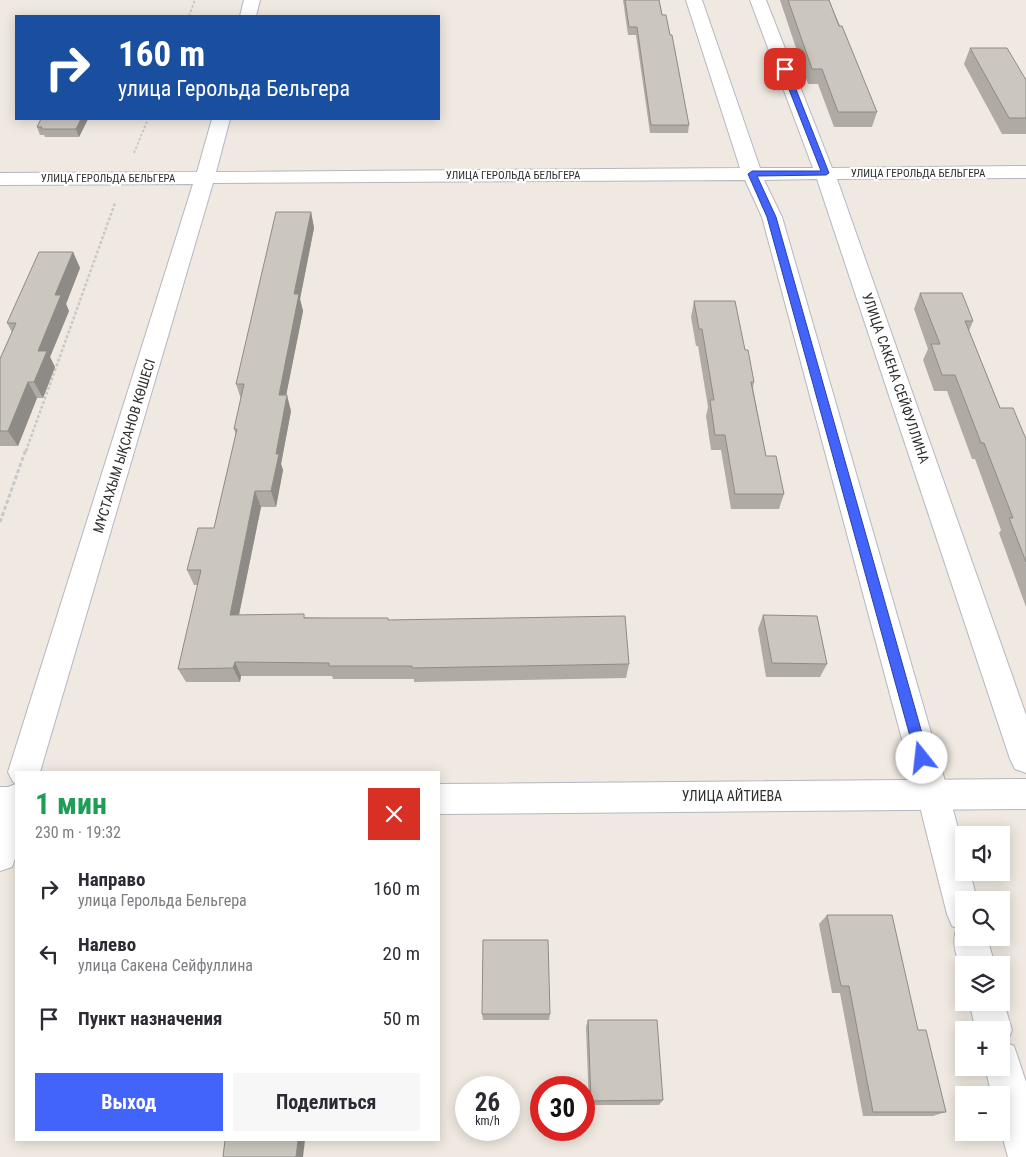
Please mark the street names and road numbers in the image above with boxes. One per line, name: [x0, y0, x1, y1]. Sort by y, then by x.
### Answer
street label: УЛИЦА ГЕРОЛЬДА БЕЛЬГЕРА: [851, 167, 986, 180]
street label: УЛИЦА ГЕРОЛЬДА БЕЛЬГЕРА: [446, 169, 581, 182]
street label: УЛИЦА ГЕРОЛЬДА БЕЛЬГЕРА: [41, 172, 176, 185]
street label: УЛИЦА САКЕНА СЕЙФУЛЛИНА: [859, 291, 933, 465]
street label: МҰСТАХЫМ ЫҚСАНОВ КӨШЕСІ: [90, 357, 158, 535]
street label: УЛИЦА АЙТИЕВА: [682, 788, 782, 804]

